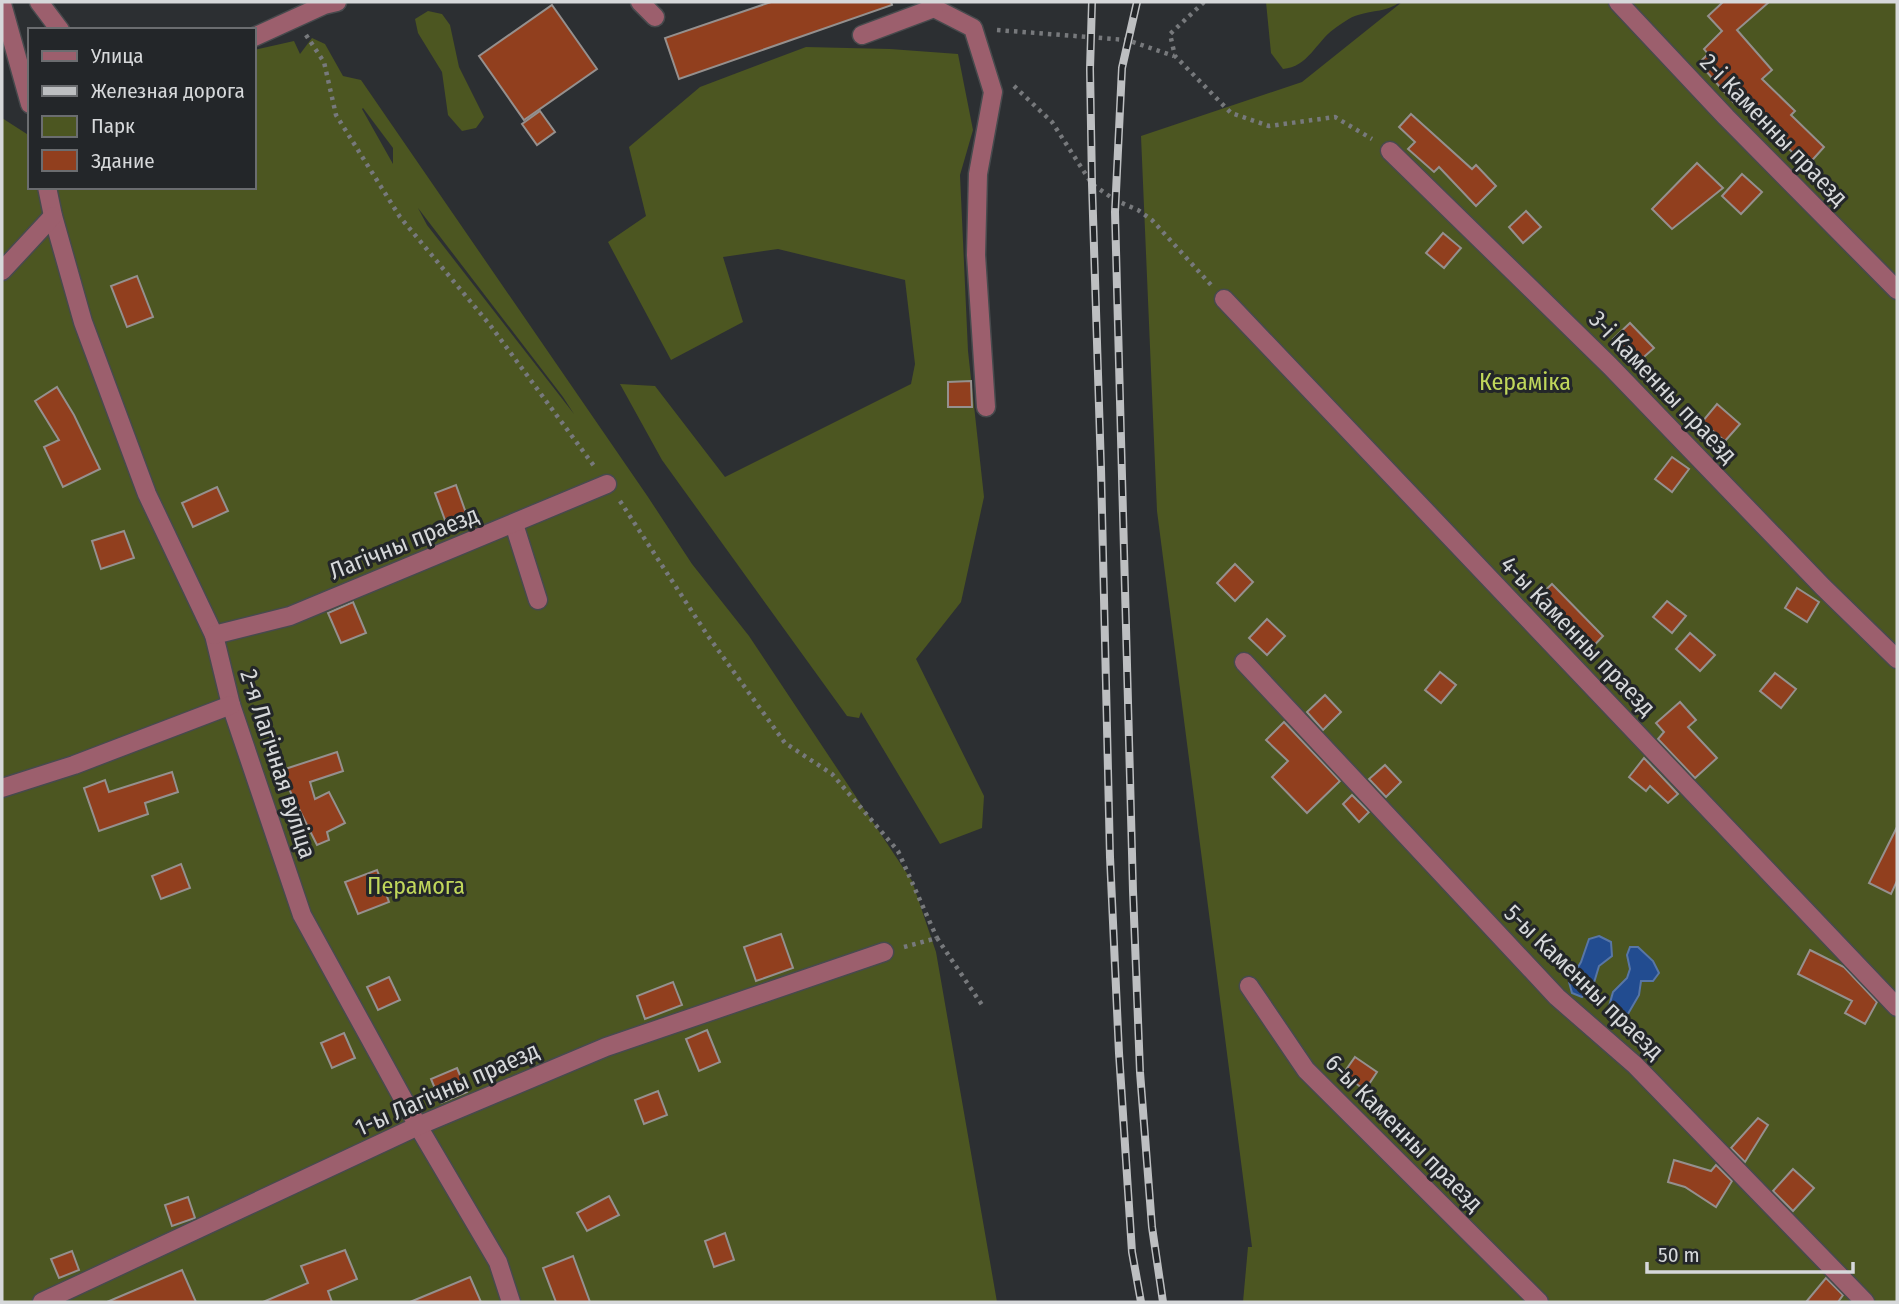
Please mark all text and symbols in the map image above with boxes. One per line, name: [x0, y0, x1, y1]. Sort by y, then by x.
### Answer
legend: [28, 28, 256, 189]
text: Улица: [90, 43, 144, 69]
street label: 2-і Каменны праезд: [1694, 48, 1854, 212]
text: Железная дорога: [91, 78, 245, 104]
text: Парк: [91, 113, 135, 139]
text: Здание: [91, 148, 155, 174]
street label: 3-і Каменны праезд: [1583, 305, 1743, 469]
park label: Кераміка: [1479, 368, 1571, 396]
street label: Лагічны праезд: [325, 500, 483, 586]
street label: 4-ы Каменны праезд: [1495, 550, 1661, 722]
street label: 2-я Лагічная вуліца: [234, 666, 322, 862]
park label: Перамога: [367, 872, 465, 900]
street label: 5-ы Каменны праезд: [1499, 899, 1669, 1065]
street label: 1-ы Лагічны праезд: [351, 1036, 543, 1142]
street label: 6-ы Каменны праезд: [1319, 1048, 1489, 1218]
scale bar: [1647, 1230, 1854, 1274]
text: 50 m: [1658, 1242, 1700, 1268]

